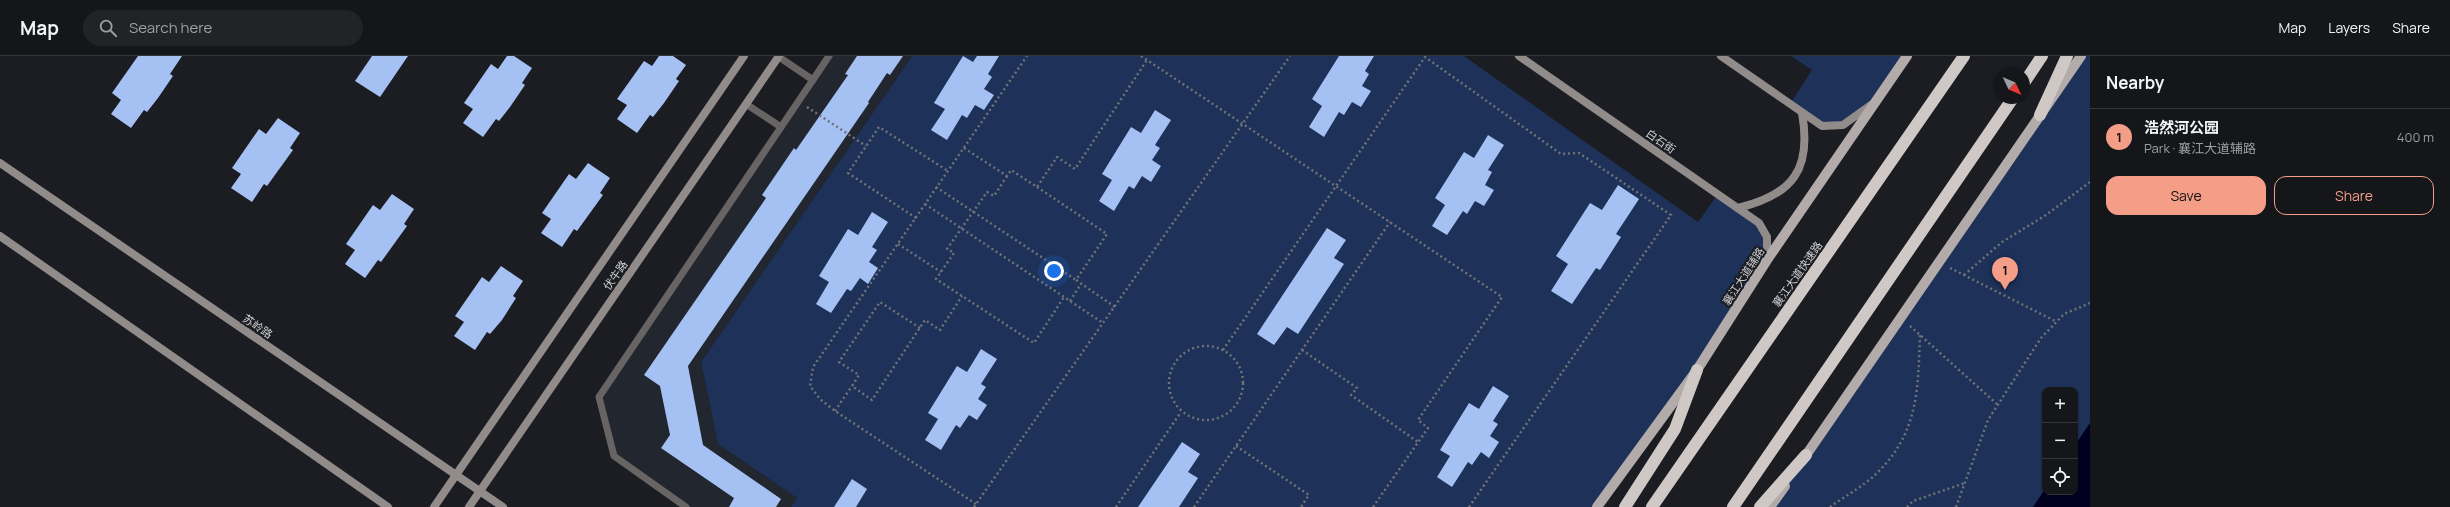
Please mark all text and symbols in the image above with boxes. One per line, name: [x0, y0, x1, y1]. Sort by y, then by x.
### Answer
search box: [83, 10, 363, 46]
text: Map: [20, 15, 59, 41]
icon: search: [97, 17, 119, 39]
text: Search here: [129, 17, 212, 38]
text: Map: [2278, 18, 2306, 37]
text: Layers: [2328, 18, 2370, 37]
text: Share: [2392, 18, 2430, 37]
north arrow: [1994, 68, 2030, 104]
text: Nearby: [2106, 71, 2164, 94]
text: 浩然河公园: [2144, 117, 2219, 138]
street label: 白石街: [1643, 125, 1679, 157]
text: 1: [2116, 128, 2122, 146]
text: 400 m: [2397, 128, 2434, 146]
text: Park · 襄江大道辅路: [2144, 139, 2256, 157]
button: Save: [2106, 176, 2266, 215]
button: Share: [2274, 176, 2434, 215]
street label: 襄江大道快速路: [1769, 238, 1825, 310]
street label: 襄江大道辅路: [1719, 244, 1767, 308]
street label: 伏牛路: [599, 257, 631, 293]
pin: 1: [1992, 257, 2018, 290]
your location: [1044, 261, 1064, 281]
street label: 苏岭路: [240, 311, 276, 341]
map controls: [2042, 387, 2078, 495]
button: +: [2042, 387, 2078, 423]
button: −: [2042, 423, 2078, 459]
button: locate: [2042, 459, 2078, 495]

